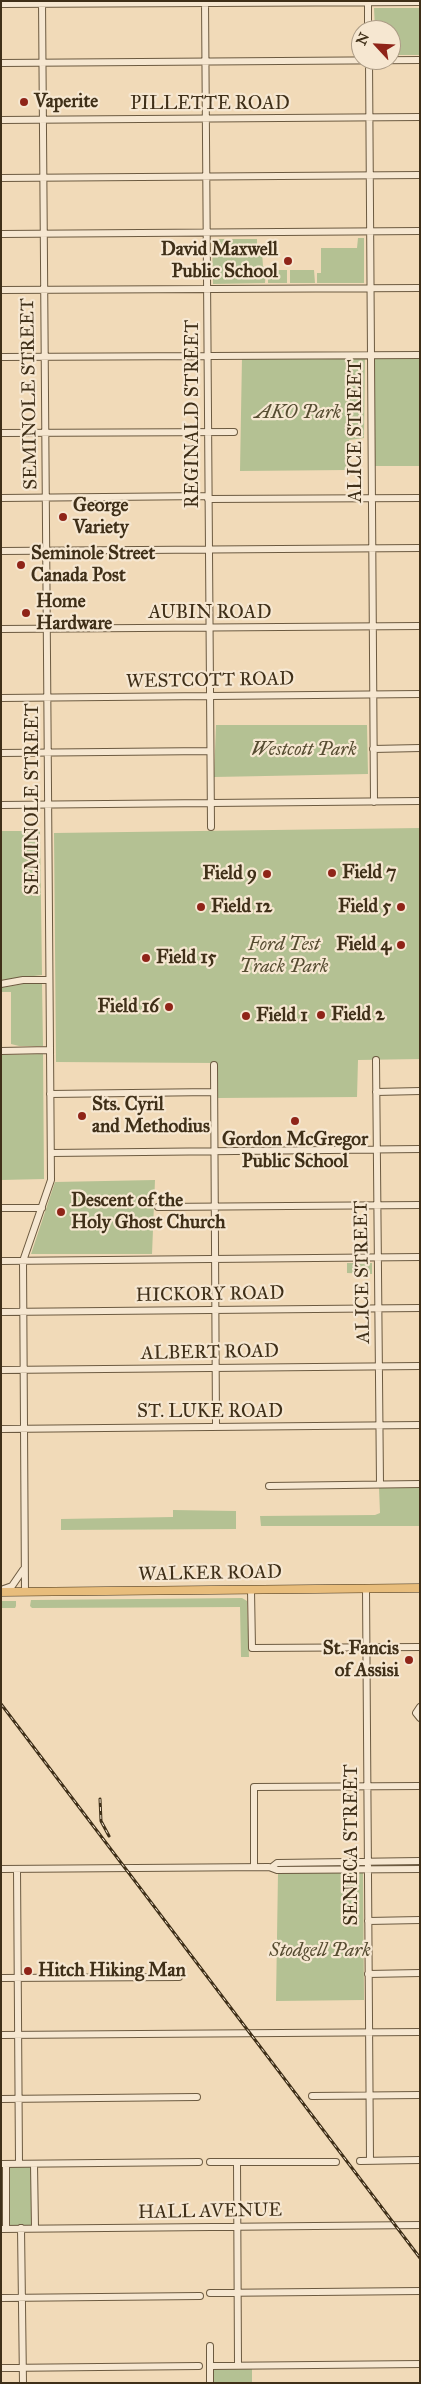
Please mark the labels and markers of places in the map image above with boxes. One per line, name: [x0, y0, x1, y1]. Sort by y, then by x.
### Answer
place label: Vaperite: [34, 91, 98, 113]
marker: Vaperite: [18, 96, 30, 108]
place label: David Maxwell Public School: [161, 239, 278, 283]
marker: David Maxwell Public School: [282, 255, 294, 267]
place label: George Variety: [73, 495, 129, 539]
marker: George Variety: [57, 511, 69, 523]
place label: Seminole Street Canada Post: [31, 543, 155, 587]
marker: Seminole Street Canada Post: [15, 559, 27, 571]
place label: Home Hardware: [36, 591, 112, 635]
marker: Home Hardware: [20, 607, 32, 619]
place label: Field 7: [342, 862, 396, 884]
place label: Field 9: [203, 863, 257, 885]
marker: Field 7: [326, 867, 338, 879]
marker: Field 9: [261, 868, 273, 880]
place label: Field 12: [211, 896, 272, 918]
place label: Field 5: [338, 896, 391, 918]
marker: Field 12: [195, 901, 207, 913]
marker: Field 5: [395, 901, 407, 913]
place label: Field 4: [336, 934, 391, 956]
marker: Field 4: [395, 939, 407, 951]
place label: Field 15: [156, 947, 216, 969]
marker: Field 15: [140, 952, 152, 964]
place label: Field 16: [98, 996, 159, 1018]
marker: Field 16: [163, 1001, 175, 1013]
place label: Field 2: [331, 1004, 385, 1026]
place label: Field 1: [256, 1005, 308, 1027]
marker: Field 2: [315, 1009, 327, 1021]
marker: Field 1: [240, 1010, 252, 1022]
place label: Sts. Cyril and Methodius: [92, 1094, 210, 1138]
marker: Sts. Cyril and Methodius: [76, 1110, 88, 1122]
marker: Gordon McGregor Public School: [289, 1115, 301, 1127]
place label: Gordon McGregor Public School: [222, 1129, 368, 1173]
place label: Descent of the Holy Ghost Church: [71, 1190, 226, 1234]
marker: Descent of the Holy Ghost Church: [55, 1206, 67, 1218]
place label: St. Fancis of Assisi: [323, 1638, 399, 1682]
marker: St. Fancis of Assisi: [403, 1654, 415, 1666]
place label: Hitch Hiking Man: [38, 1960, 186, 1982]
marker: Hitch Hiking Man: [22, 1965, 34, 1977]

